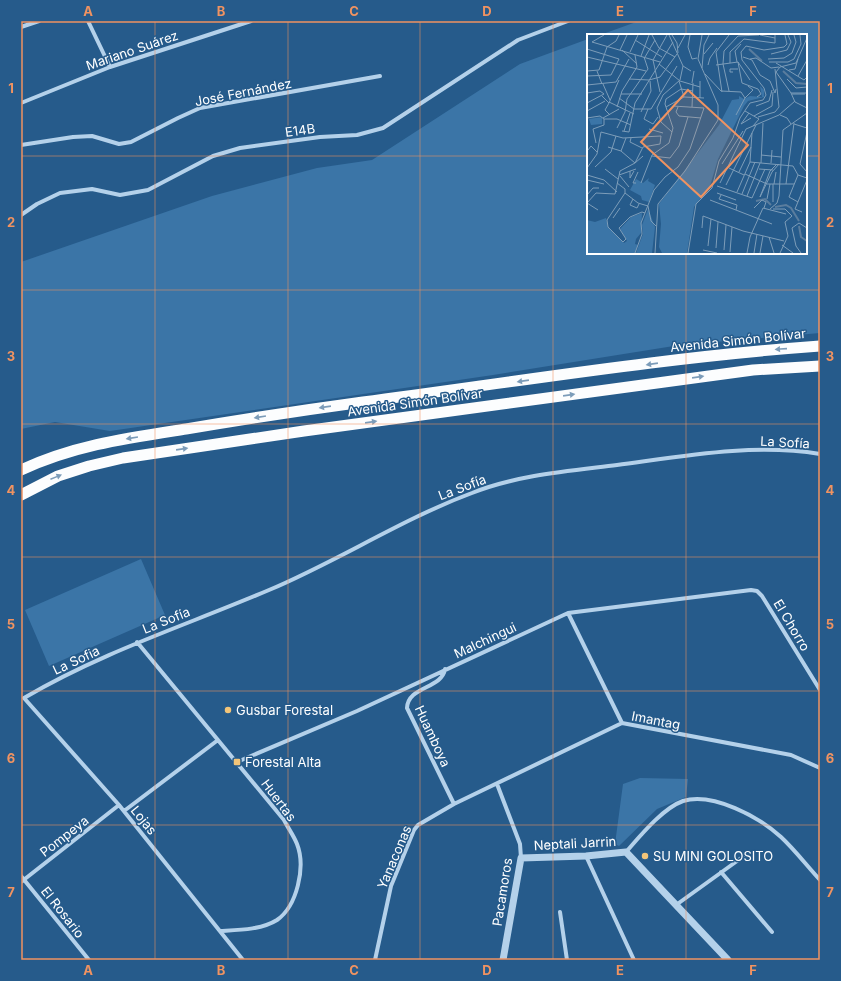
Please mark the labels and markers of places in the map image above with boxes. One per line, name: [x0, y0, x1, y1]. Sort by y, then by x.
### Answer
place label: Gusbar Forestal: [236, 702, 333, 718]
marker: Gusbar Forestal: [223, 705, 233, 715]
place label: Forestal Alta: [245, 754, 321, 770]
marker: Forestal Alta: [232, 757, 242, 767]
place label: SU MINI GOLOSITO: [653, 848, 773, 864]
marker: SU MINI GOLOSITO: [640, 851, 650, 861]

